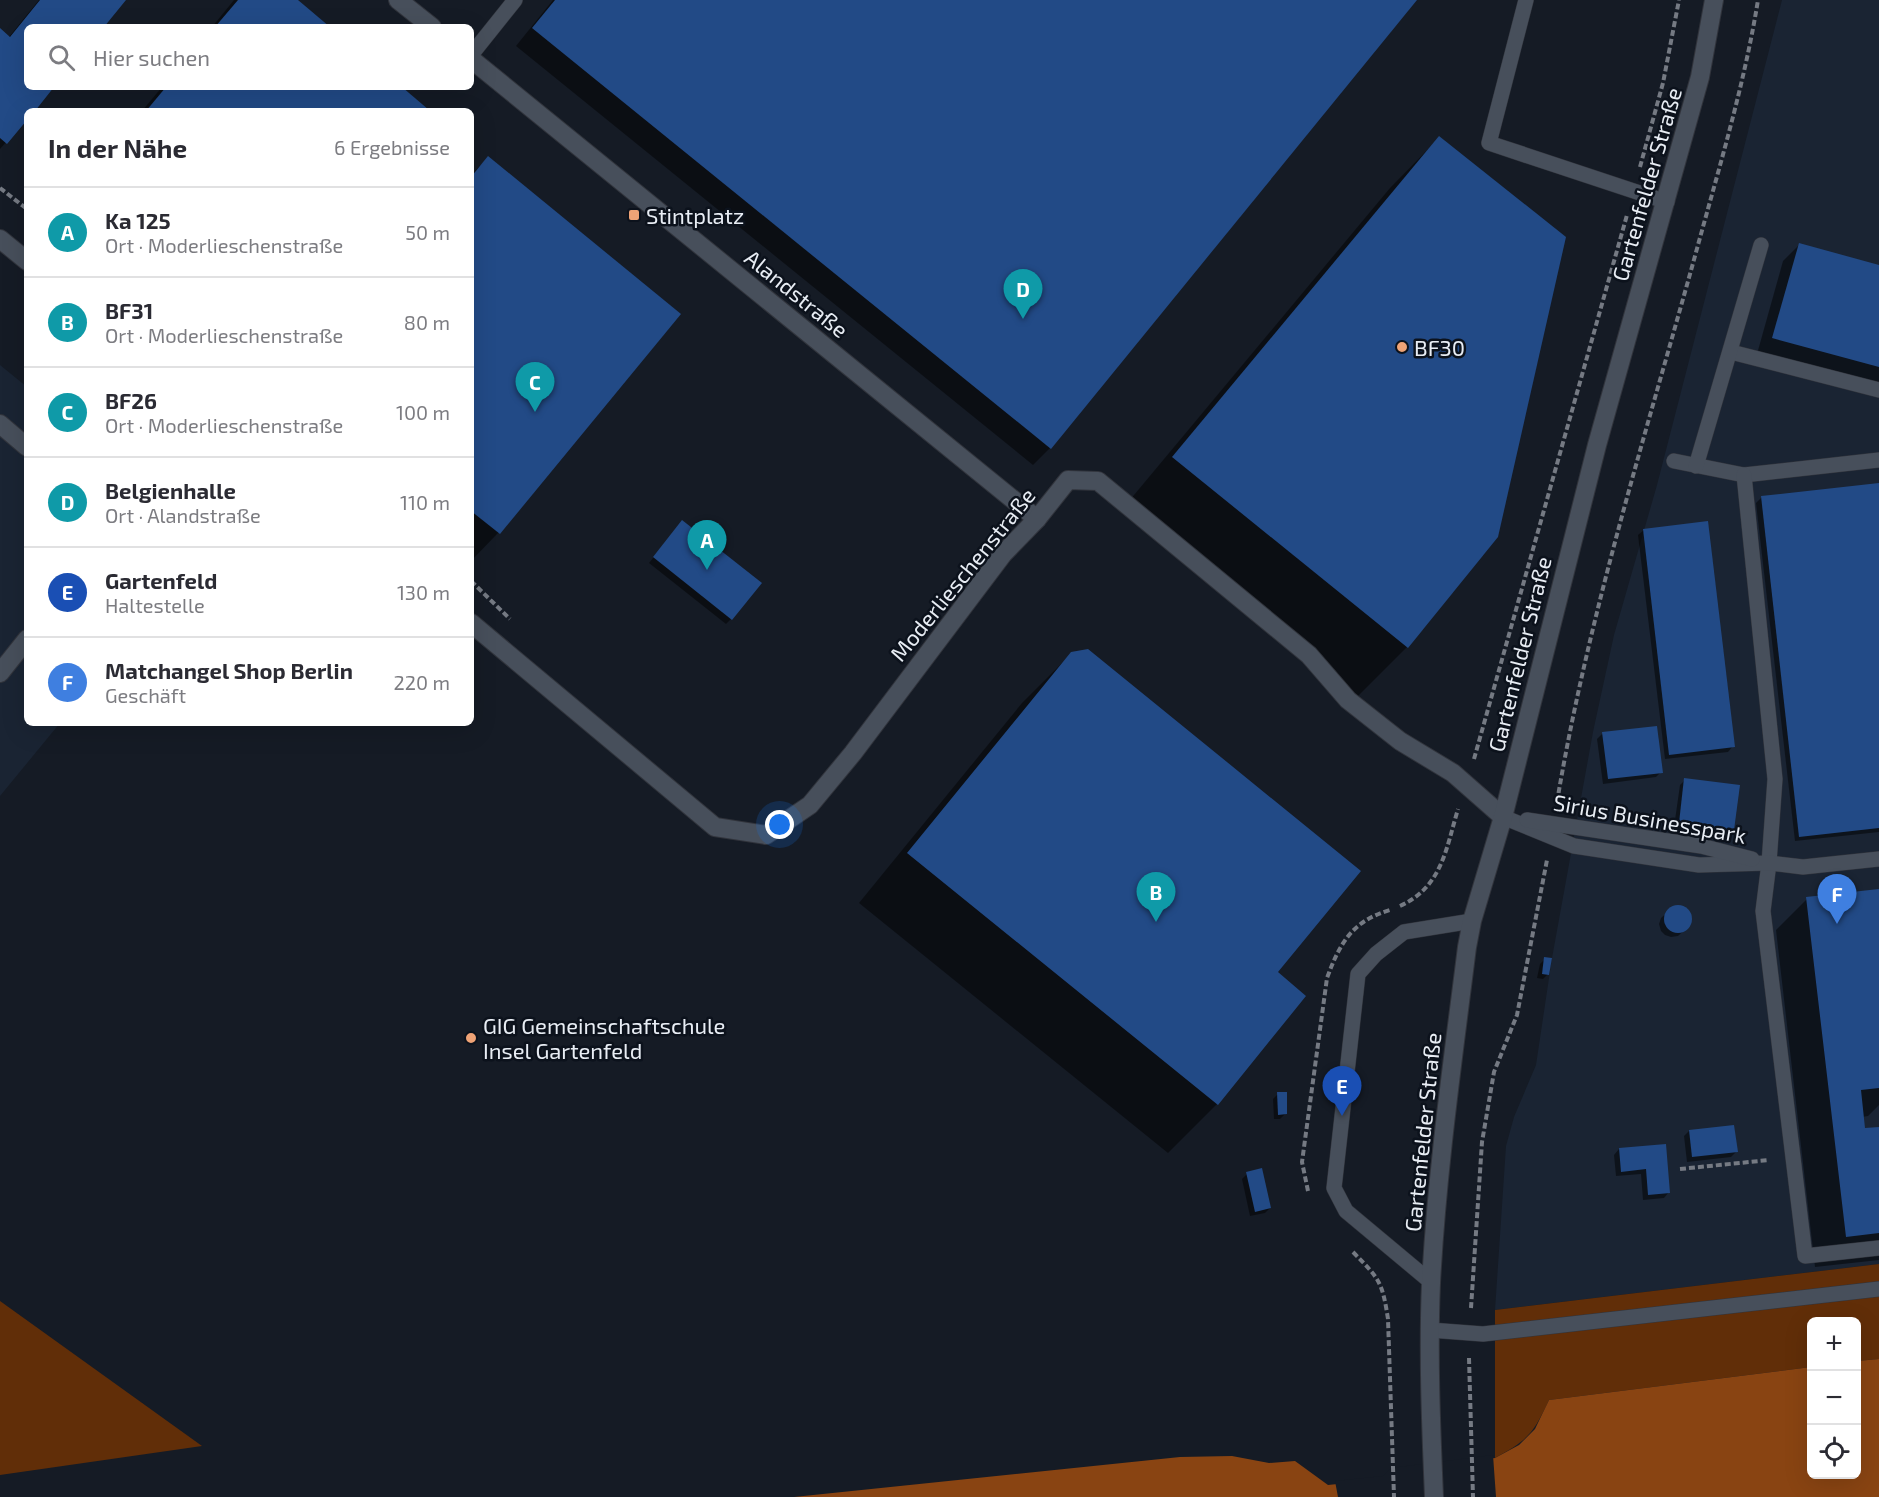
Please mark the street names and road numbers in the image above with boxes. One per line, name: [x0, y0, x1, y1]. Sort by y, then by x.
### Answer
street label: Gartenfelder Straße: [1606, 84, 1686, 284]
street label: Alandstraße: [740, 244, 854, 342]
street label: Moderlieschenstraße: [884, 482, 1040, 666]
street label: Gartenfelder Straße: [1482, 554, 1556, 754]
street label: Sirius Businesspark: [1552, 788, 1748, 848]
street label: Gartenfelder Straße: [1399, 1031, 1445, 1233]

